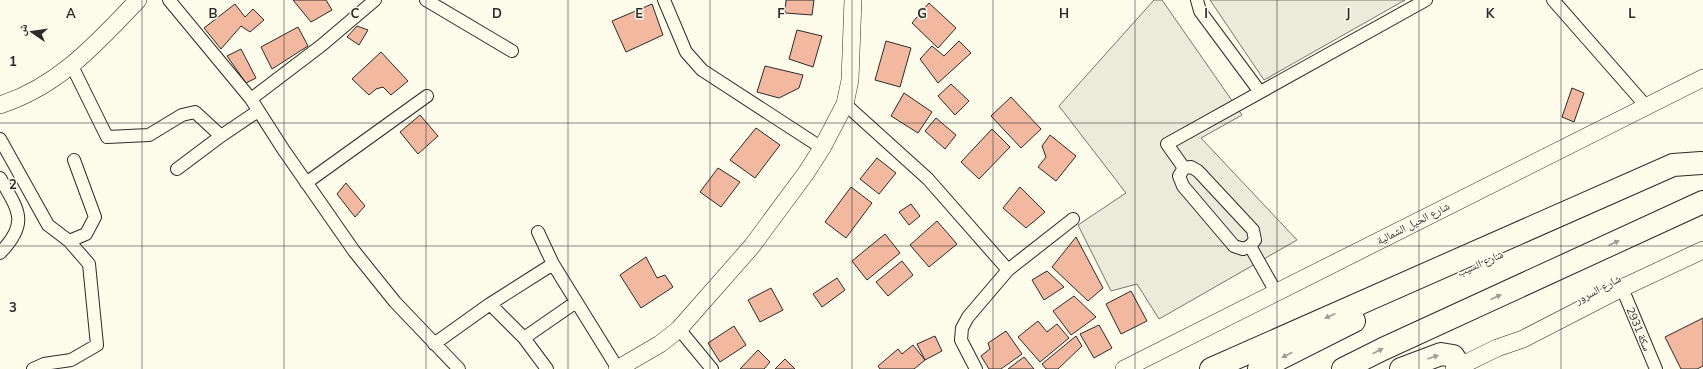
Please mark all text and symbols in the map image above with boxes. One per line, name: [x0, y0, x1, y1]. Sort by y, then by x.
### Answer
text: A: [66, 5, 76, 21]
text: B: [209, 5, 218, 21]
text: C: [351, 5, 360, 21]
text: D: [492, 5, 502, 21]
text: E: [635, 5, 643, 21]
text: F: [777, 5, 785, 21]
text: G: [917, 5, 927, 21]
text: H: [1059, 5, 1069, 21]
text: I: [1204, 5, 1208, 21]
text: J: [1346, 5, 1350, 21]
text: K: [1486, 5, 1496, 21]
text: L: [1628, 5, 1636, 21]
north arrow: [12, 12, 52, 52]
text: ش: [14, 22, 31, 37]
text: 1: [9, 53, 17, 69]
text: 2: [9, 176, 17, 192]
street label: شارع الحيل الشمالية: [1374, 199, 1452, 247]
one-way arrow: [1609, 240, 1620, 246]
street label: شارع السيب: [1455, 247, 1505, 279]
street label: شارع السرور: [1572, 271, 1623, 307]
one-way arrow: [1490, 294, 1502, 300]
text: 3: [9, 299, 17, 315]
street label: سكة 2931: [1623, 305, 1655, 353]
one-way arrow: [1323, 314, 1335, 320]
one-way arrow: [1372, 348, 1384, 354]
one-way arrow: [1281, 352, 1292, 358]
one-way arrow: [1427, 354, 1439, 360]

